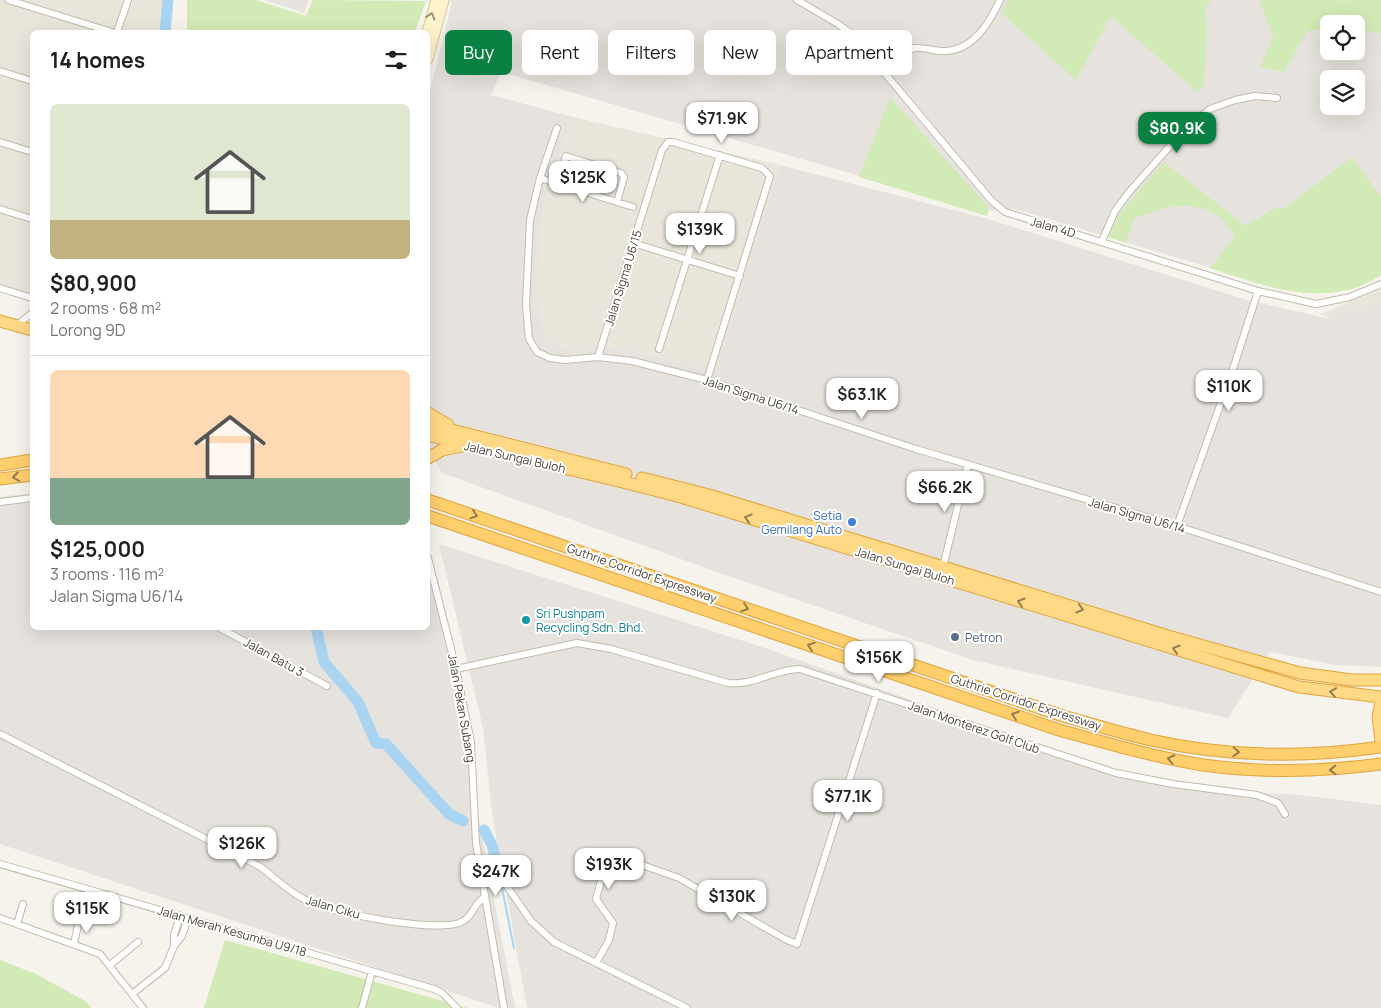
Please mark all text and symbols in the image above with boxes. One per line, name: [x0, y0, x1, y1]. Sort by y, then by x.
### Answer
one-way arrow: [426, 13, 436, 21]
map controls: [1320, 15, 1365, 115]
button: locate: [1320, 15, 1365, 60]
chip: Buy: [445, 30, 512, 75]
chip: Rent: [522, 30, 598, 75]
chip: Filters: [608, 30, 694, 75]
chip: New: [704, 30, 776, 75]
chip: Apartment: [786, 30, 912, 75]
text: 14 homes: [50, 46, 145, 74]
icon: filters: [382, 46, 410, 74]
button: layers: [1320, 70, 1365, 115]
pin: $71.9K: [681, 102, 763, 144]
text: $71.9K: [697, 107, 747, 129]
pin: $80.9K: [1136, 112, 1218, 154]
text: $80.9K: [1149, 117, 1205, 139]
icon: home: [185, 137, 275, 227]
pin: $125K: [548, 160, 618, 203]
text: $125K: [560, 166, 606, 188]
pin: $139K: [665, 212, 735, 255]
street label: Jalan 4D: [1028, 212, 1078, 242]
text: $139K: [677, 218, 723, 240]
street label: Jalan Sigma U6/15: [600, 228, 646, 328]
text: $80,900: [50, 269, 137, 297]
text: 2 rooms · 68 m²: [50, 297, 161, 319]
text: Lorong 9D: [50, 319, 126, 341]
pin: $110K: [1194, 370, 1264, 412]
street label: Jalan Sigma U6/14: [701, 371, 801, 419]
text: $110K: [1207, 375, 1251, 397]
pin: $63.1K: [821, 378, 903, 420]
text: $63.1K: [837, 383, 887, 405]
icon: home: [185, 402, 275, 492]
street label: Jalan Sungai Buloh: [463, 437, 567, 477]
pin: $66.2K: [904, 470, 986, 513]
one-way arrow: [12, 472, 21, 482]
text: $66.2K: [918, 476, 972, 498]
street label: Jalan Sigma U6/14: [1087, 493, 1187, 537]
place label: Setia Gemilang Auto: [761, 507, 842, 538]
one-way arrow: [469, 509, 477, 519]
one-way arrow: [745, 513, 753, 523]
marker: Setia Gemilang Auto: [846, 516, 858, 528]
text: $125,000: [50, 535, 145, 563]
street label: Guthrie Corridor Expressway: [565, 539, 720, 607]
street label: Jalan Sungai Buloh: [853, 543, 957, 589]
text: 3 rooms · 116 m²: [50, 563, 164, 585]
text: Jalan Sigma U6/14: [50, 585, 183, 607]
one-way arrow: [1017, 597, 1025, 607]
one-way arrow: [740, 602, 749, 612]
one-way arrow: [1076, 603, 1084, 613]
place label: Sri Pushpam Recycling Sdn. Bhd.: [536, 605, 644, 636]
marker: Sri Pushpam Recycling Sdn. Bhd.: [520, 614, 532, 626]
place label: Petron: [965, 629, 1002, 646]
marker: Petron: [949, 631, 961, 643]
street label: Jalan Batu 3: [241, 634, 307, 680]
pin: $156K: [844, 640, 914, 683]
one-way arrow: [807, 642, 816, 652]
one-way arrow: [1172, 645, 1181, 655]
text: $156K: [856, 646, 902, 668]
street label: Jalan Pekan Subang: [444, 652, 480, 764]
street label: Guthrie Corridor Expressway: [948, 670, 1104, 735]
one-way arrow: [1328, 687, 1337, 697]
street label: Jalan Monterez Golf Club: [906, 697, 1042, 757]
one-way arrow: [1011, 711, 1019, 721]
one-way arrow: [1232, 746, 1240, 757]
one-way arrow: [1166, 754, 1175, 765]
one-way arrow: [1328, 764, 1336, 775]
pin: $77.1K: [807, 780, 889, 822]
text: $77.1K: [824, 785, 872, 807]
pin: $126K: [207, 826, 277, 869]
text: $126K: [219, 832, 265, 854]
pin: $193K: [574, 848, 644, 890]
text: $193K: [586, 853, 632, 875]
pin: $247K: [461, 854, 531, 897]
text: $247K: [472, 860, 520, 882]
pin: $130K: [697, 880, 767, 922]
text: $130K: [708, 885, 756, 907]
street label: Jalan Ciku: [304, 891, 362, 923]
pin: $115K: [52, 892, 122, 934]
text: $115K: [65, 897, 109, 919]
street label: Jalan Merah Kesumba U9/18: [156, 902, 308, 960]

